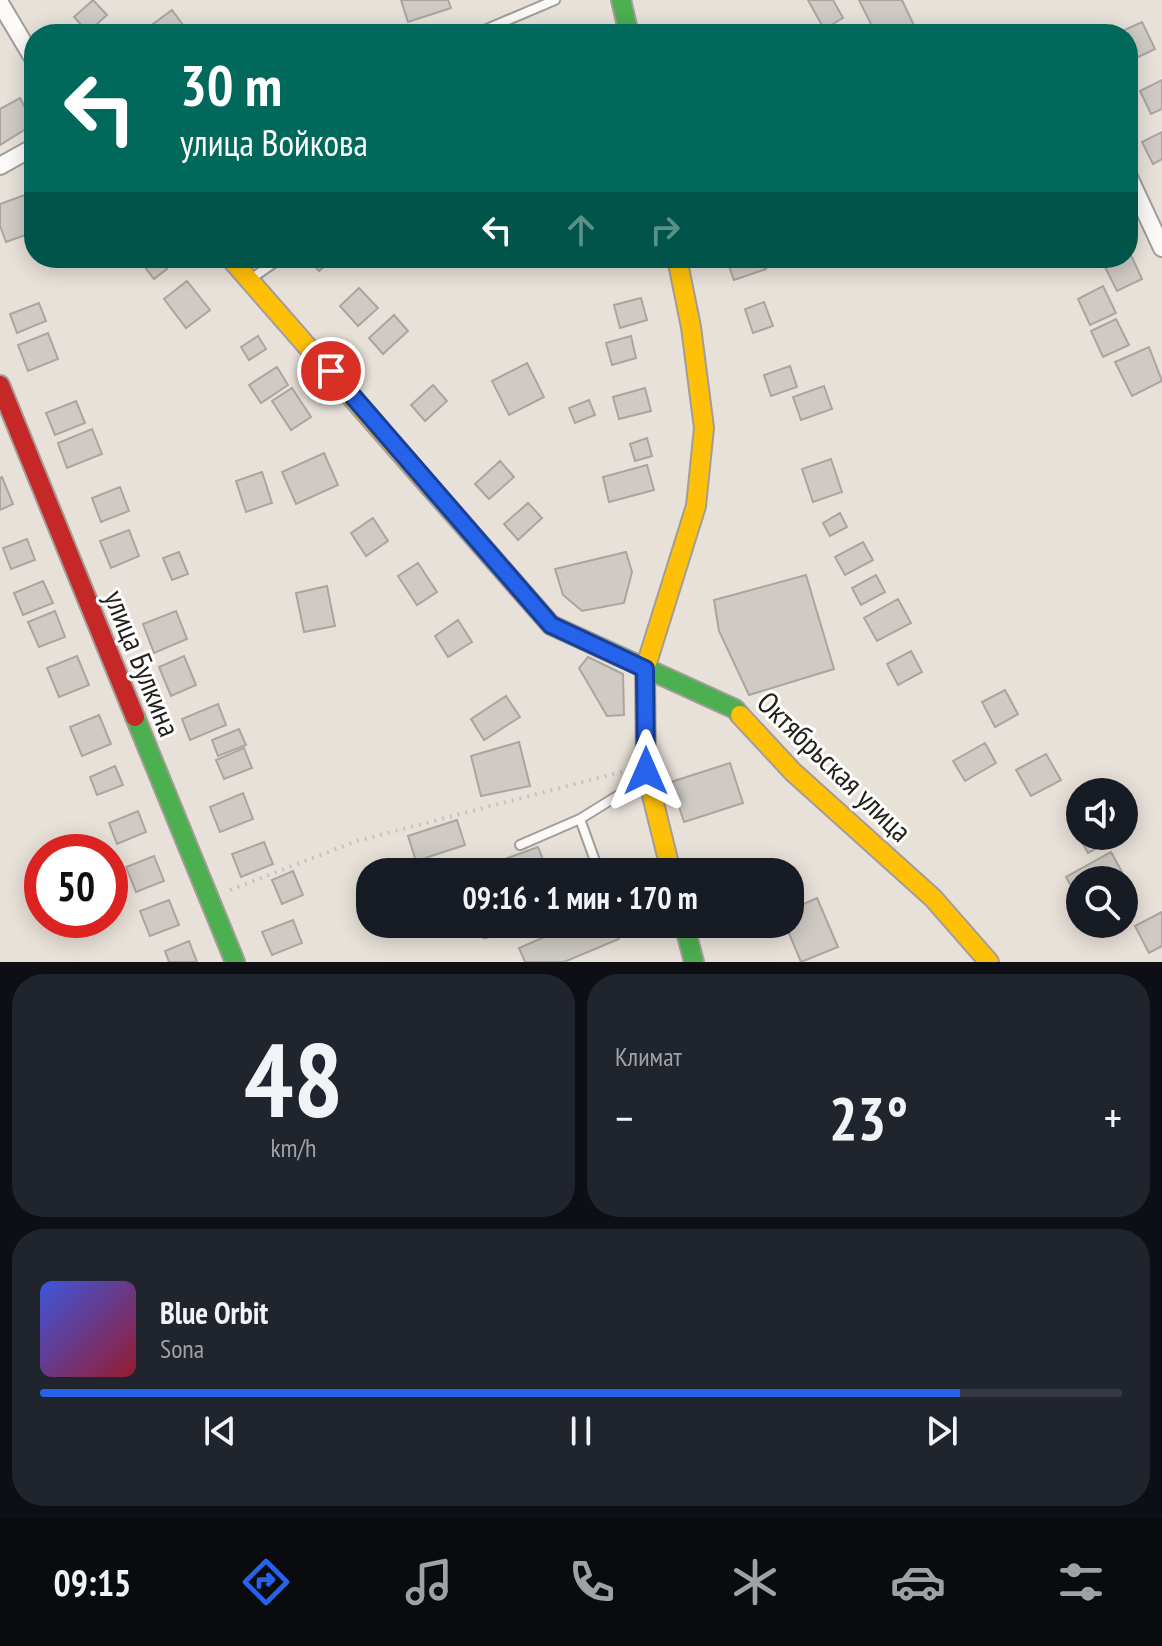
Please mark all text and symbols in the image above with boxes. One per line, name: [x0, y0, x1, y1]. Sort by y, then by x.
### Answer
text: 30 m: [180, 49, 282, 121]
icon: left: [48, 56, 152, 160]
text: улица Войкова: [180, 119, 368, 166]
icon: left: [475, 208, 519, 252]
icon: ahead: [559, 208, 603, 252]
icon: right: [643, 208, 687, 252]
pin: [297, 337, 365, 405]
icon: arrive: [309, 349, 353, 393]
street label: улица Булкина: [96, 584, 190, 742]
street label: Октябрьская улица: [750, 683, 920, 849]
position arrow: [604, 729, 688, 813]
map controls: [1066, 778, 1138, 938]
button: sound: [1066, 778, 1138, 850]
speed limit sign: 50: [24, 834, 128, 938]
button: search: [1066, 866, 1138, 938]
text: 09:16 · 1 мин · 170 m: [462, 878, 698, 917]
text: 48: [244, 1011, 343, 1146]
text: Климат: [615, 1040, 682, 1073]
text: 23°: [829, 1079, 908, 1157]
text: −: [615, 1089, 633, 1146]
text: +: [1104, 1089, 1122, 1146]
text: km/h: [270, 1131, 317, 1164]
text: Blue Orbit: [160, 1293, 268, 1332]
text: Sona: [160, 1332, 204, 1365]
icon: previous: [198, 1409, 242, 1453]
icon: pause: [559, 1409, 603, 1453]
icon: next: [920, 1409, 964, 1453]
icon: directions: [238, 1554, 294, 1610]
icon: music: [401, 1554, 457, 1610]
icon: phone: [564, 1554, 620, 1610]
icon: climate: [727, 1554, 783, 1610]
icon: car: [890, 1554, 946, 1610]
icon: filters: [1053, 1554, 1109, 1610]
text: 09:15: [53, 1559, 131, 1606]

